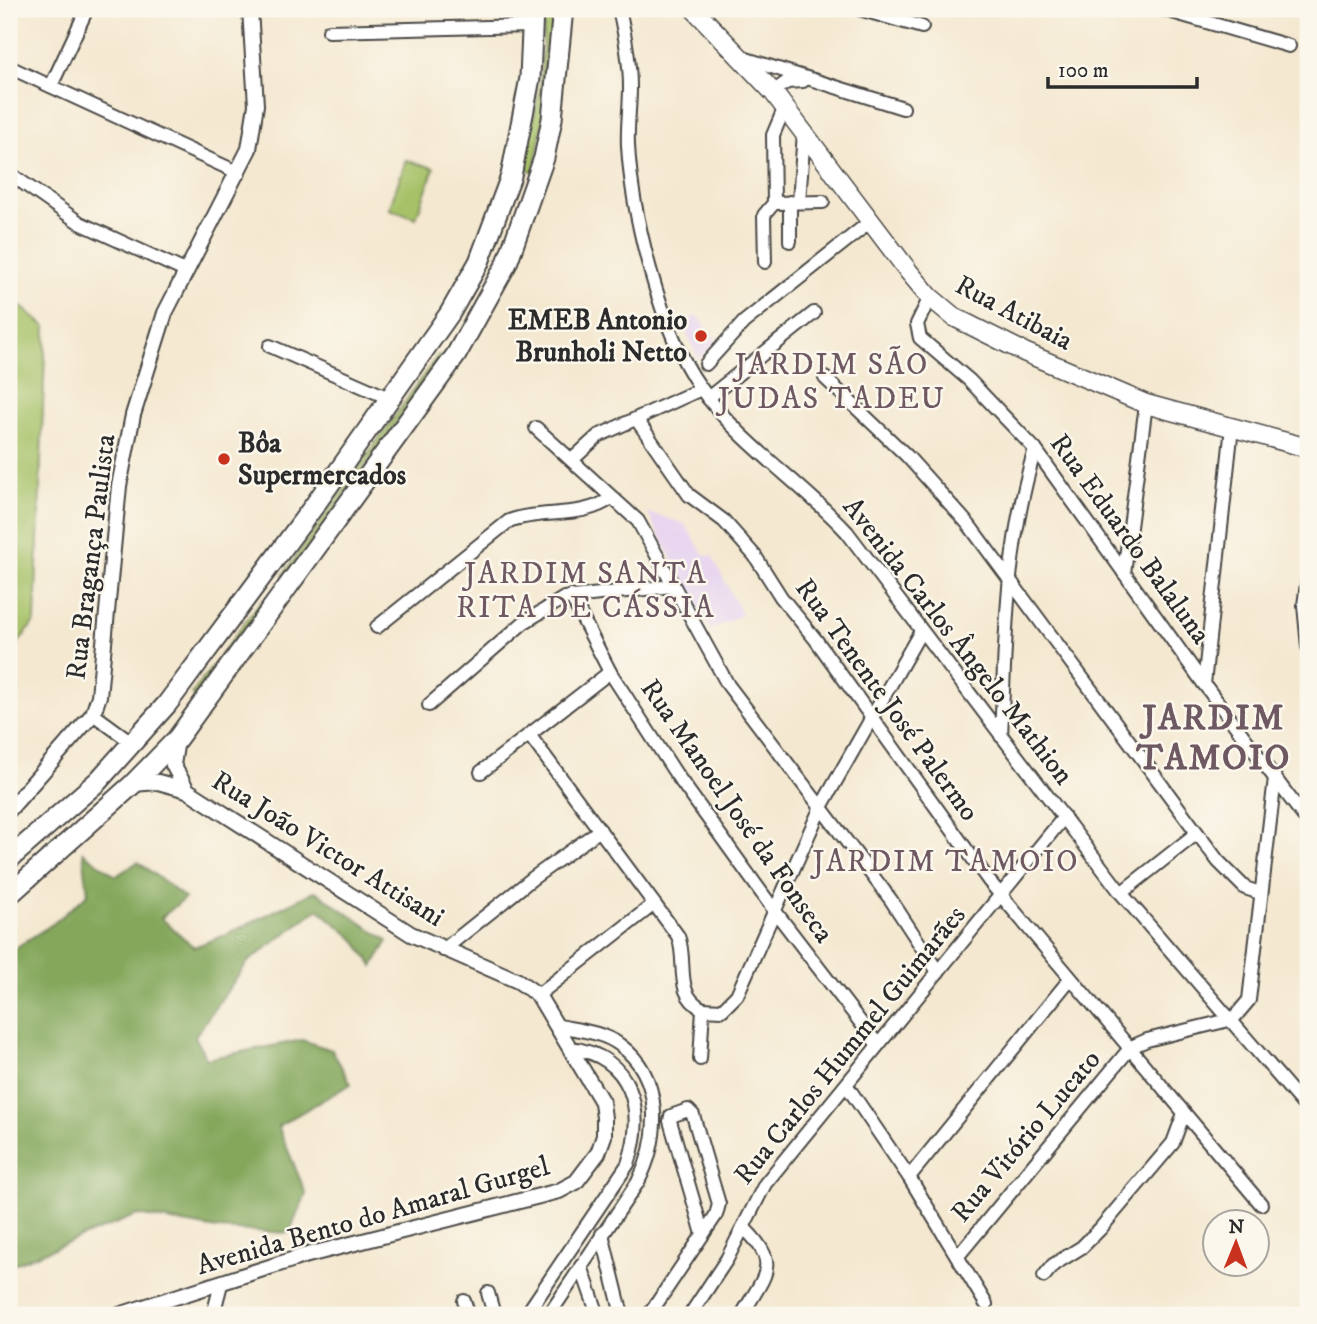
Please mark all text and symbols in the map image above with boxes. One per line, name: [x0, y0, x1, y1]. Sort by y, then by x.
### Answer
scale bar: [1048, 46, 1196, 90]
text: 100 m: [1058, 58, 1109, 84]
street label: Rua Atibaia: [949, 267, 1079, 359]
place label: EMEB Antonio Brunholi Netto: [508, 303, 687, 370]
marker: EMEB Antonio Brunholi Netto: [693, 328, 709, 344]
district label: JARDIM SÃO JUDAS TADEU: [715, 345, 946, 418]
place label: Bôa Supermercados: [238, 426, 407, 493]
street label: Rua Eduardo Balaluna: [1042, 427, 1218, 651]
street label: Rua Bragança Paulista: [59, 432, 123, 682]
marker: Bôa Supermercados: [216, 451, 232, 467]
street label: Avenida Carlos Ângelo Mathion: [835, 490, 1082, 792]
district label: JARDIM SANTA RITA DE CÁSSIA: [456, 556, 716, 627]
street label: Rua Tenente José Palermo: [787, 572, 987, 828]
street label: Rua Manoel José da Fonseca: [633, 672, 841, 950]
district label: JARDIM TAMOIO: [1136, 697, 1291, 781]
street label: Rua João Victor Attisani: [205, 763, 451, 935]
district label: JARDIM TAMOIO: [809, 844, 1080, 881]
street label: Rua Carlos Hummel Guimarães: [727, 898, 973, 1192]
street label: Rua Vitório Lucato: [944, 1043, 1108, 1229]
street label: Avenida Bento do Amaral Gurgel: [193, 1149, 554, 1283]
north arrow: [1202, 1208, 1272, 1278]
text: N: [1228, 1216, 1245, 1239]

